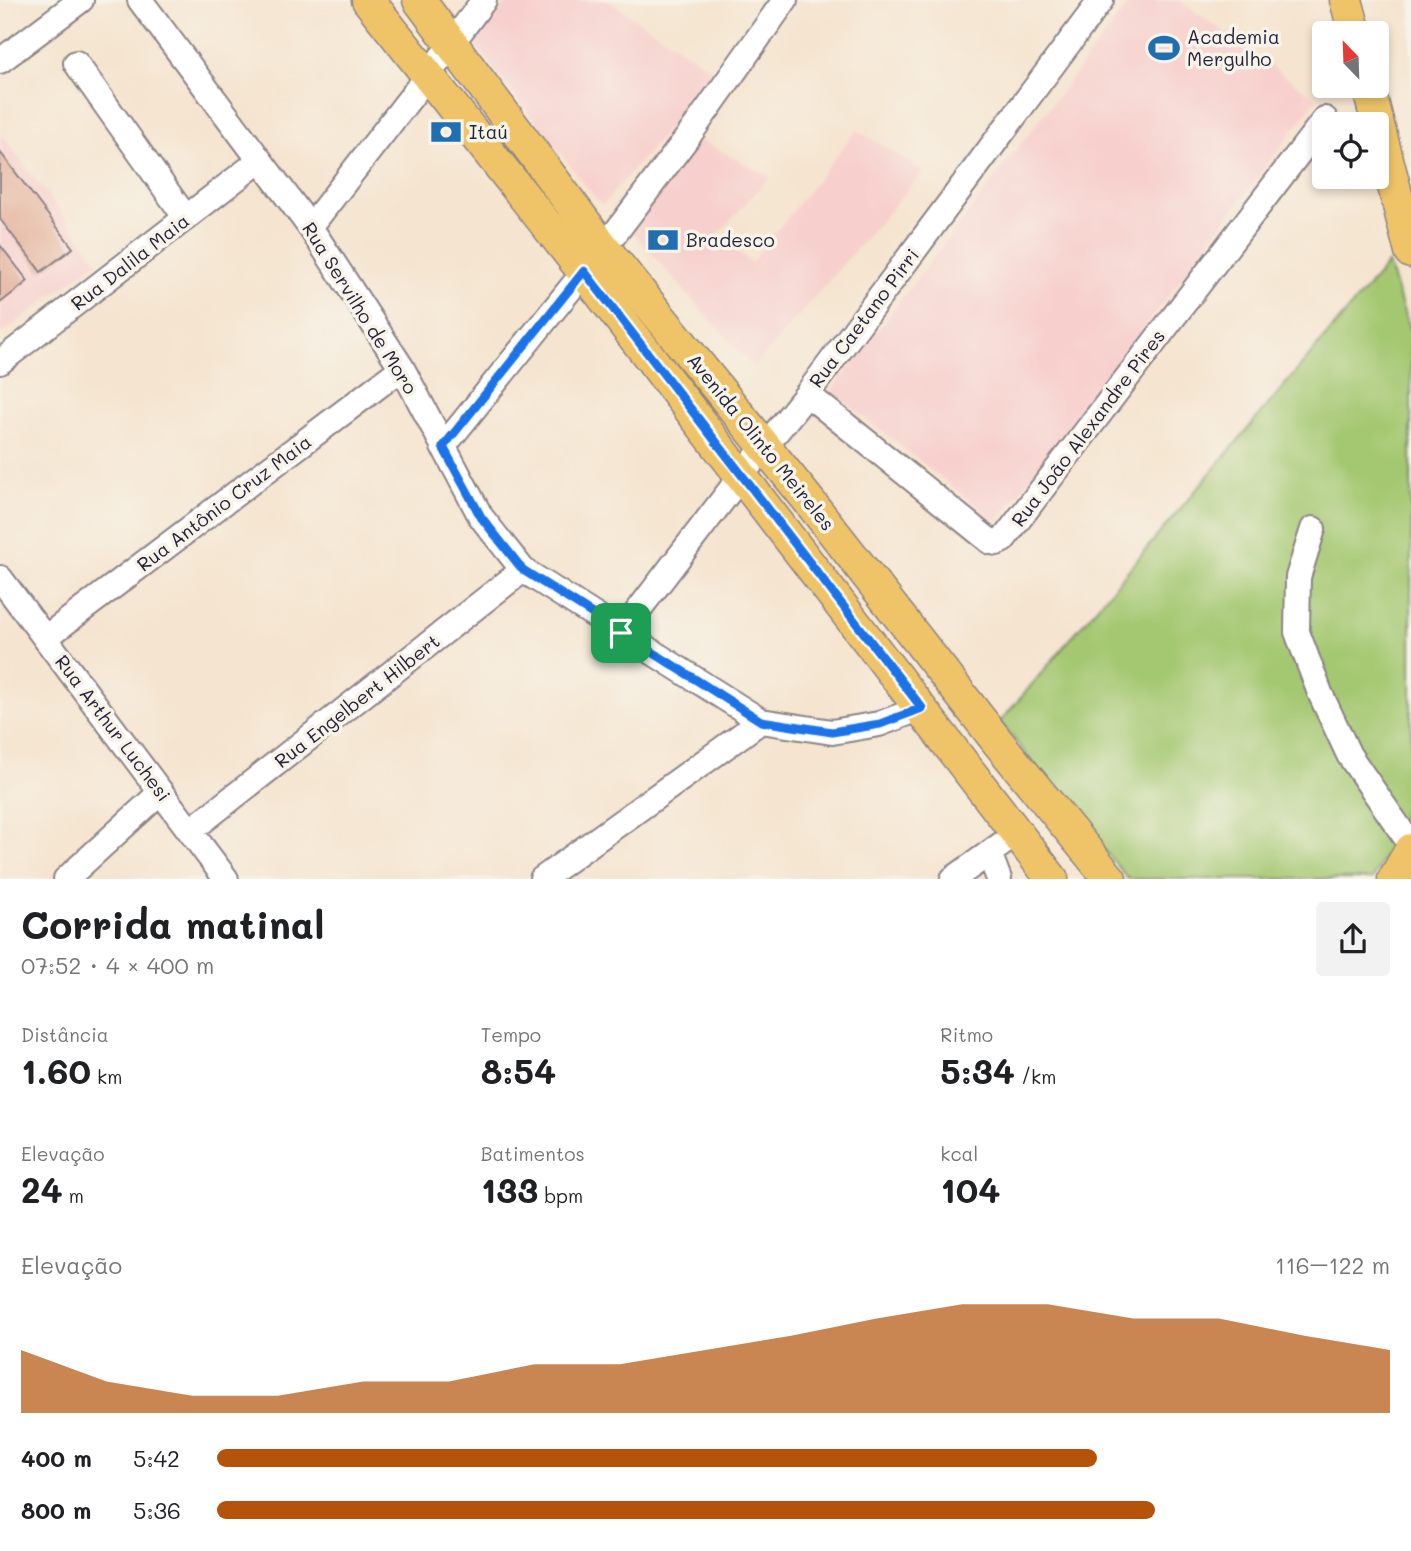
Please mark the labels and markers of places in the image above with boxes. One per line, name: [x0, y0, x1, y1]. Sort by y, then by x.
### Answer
place label: Academia Mergulho: [1187, 24, 1280, 71]
sports icon: Academia Mergulho: [1147, 31, 1181, 65]
bank icon: Itaú: [429, 115, 463, 149]
place label: Itaú: [469, 119, 508, 144]
bank icon: Bradesco: [646, 223, 680, 257]
place label: Bradesco: [686, 227, 775, 252]
pin: [591, 603, 651, 663]

